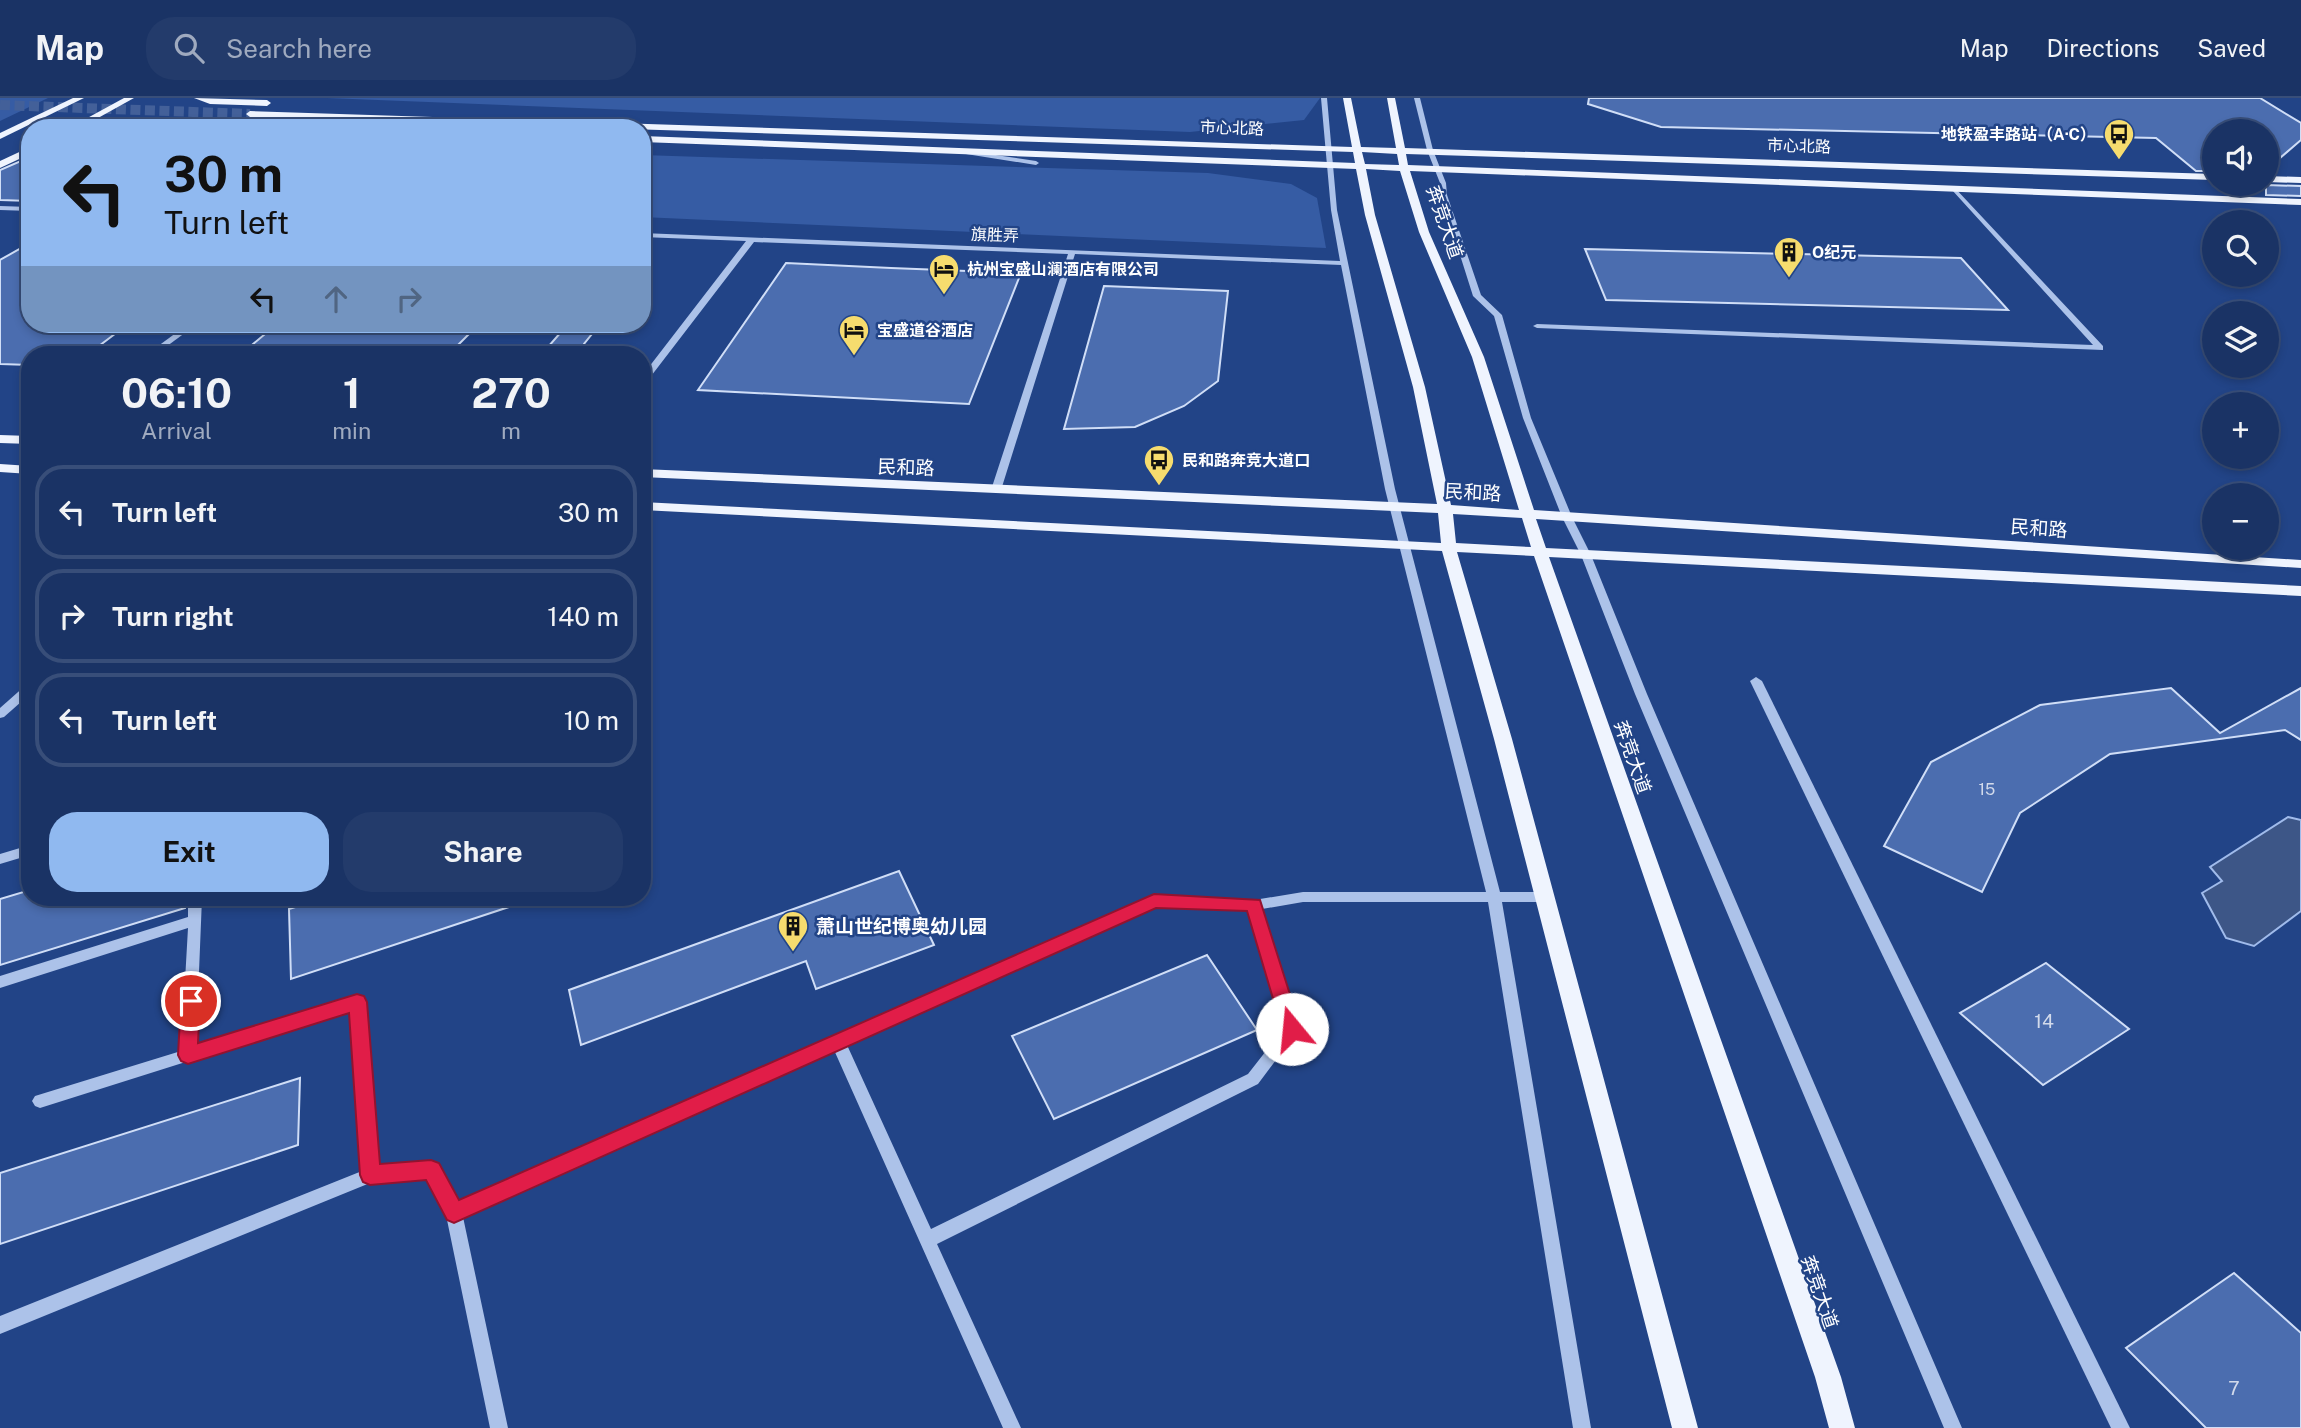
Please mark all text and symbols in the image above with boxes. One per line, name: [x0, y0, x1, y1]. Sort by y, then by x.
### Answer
search box: [146, 17, 636, 80]
text: Map: [35, 29, 104, 67]
icon: search: [170, 29, 208, 67]
text: Search here: [226, 33, 372, 64]
text: Map: [1960, 34, 2009, 62]
text: Directions: [2047, 34, 2159, 62]
text: Saved: [2197, 34, 2266, 62]
street label: 市心北路: [1200, 117, 1264, 139]
bus stop icon: 地铁盈丰路站（A·C）: [2102, 117, 2136, 161]
map controls: [2202, 119, 2279, 560]
button: sound: [2202, 119, 2279, 196]
place label: 地铁盈丰路站（A·C）: [1941, 125, 2096, 144]
street label: 市心北路: [1767, 135, 1831, 157]
text: 30 m: [164, 145, 283, 203]
icon: left: [49, 147, 140, 238]
street label: 奔竞大道: [1422, 182, 1468, 262]
text: Turn left: [164, 204, 289, 241]
button: search: [2202, 210, 2279, 287]
street label: 旗胜弄: [971, 225, 1019, 245]
building icon: O纪元: [1772, 235, 1806, 279]
place label: O纪元: [1812, 243, 1856, 262]
hotel icon: 杭州宝盛山澜酒店有限公司: [927, 252, 961, 296]
place label: 杭州宝盛山澜酒店有限公司: [967, 260, 1159, 279]
icon: left: [244, 280, 282, 318]
icon: ahead: [317, 280, 355, 318]
icon: right: [390, 280, 428, 318]
button: layers: [2202, 301, 2279, 378]
hotel icon: 宝盛道谷酒店: [837, 313, 871, 357]
place label: 宝盛道谷酒店: [877, 321, 973, 340]
text: 06:10: [121, 368, 232, 417]
text: 1: [343, 368, 361, 417]
text: 270: [471, 368, 551, 417]
button: +: [2202, 392, 2279, 469]
text: Arrival: [141, 417, 212, 444]
text: min: [332, 417, 371, 444]
text: m: [501, 417, 521, 444]
bus stop icon: 民和路奔竞大道口: [1142, 443, 1176, 487]
place label: 民和路奔竞大道口: [1182, 451, 1310, 470]
street label: 民和路: [877, 455, 935, 479]
street label: 民和路: [1444, 480, 1502, 504]
button: −: [2202, 483, 2279, 560]
icon: left: [53, 493, 91, 531]
text: Turn left: [112, 497, 217, 528]
text: 30 m: [558, 497, 619, 528]
street label: 民和路: [2010, 515, 2068, 541]
icon: right: [53, 597, 91, 635]
text: Turn right: [112, 601, 234, 632]
text: 140 m: [547, 601, 619, 632]
icon: left: [53, 701, 91, 739]
text: Turn left: [112, 705, 217, 736]
text: 10 m: [564, 705, 619, 736]
street label: 奔竞大道: [1610, 717, 1656, 797]
house number: 15: [1979, 780, 1995, 799]
button: Exit: [49, 812, 329, 892]
button: Share: [343, 812, 623, 892]
building icon: 萧山世纪博奥幼儿园: [776, 909, 810, 953]
place label: 萧山世纪博奥幼儿园: [816, 915, 987, 937]
pin: [161, 971, 221, 1031]
icon: arrive: [172, 982, 210, 1020]
position arrow: [1255, 992, 1329, 1066]
house number: 14: [2034, 1010, 2054, 1032]
street label: 奔竞大道: [1797, 1252, 1843, 1332]
house number: 7: [2228, 1377, 2240, 1399]

